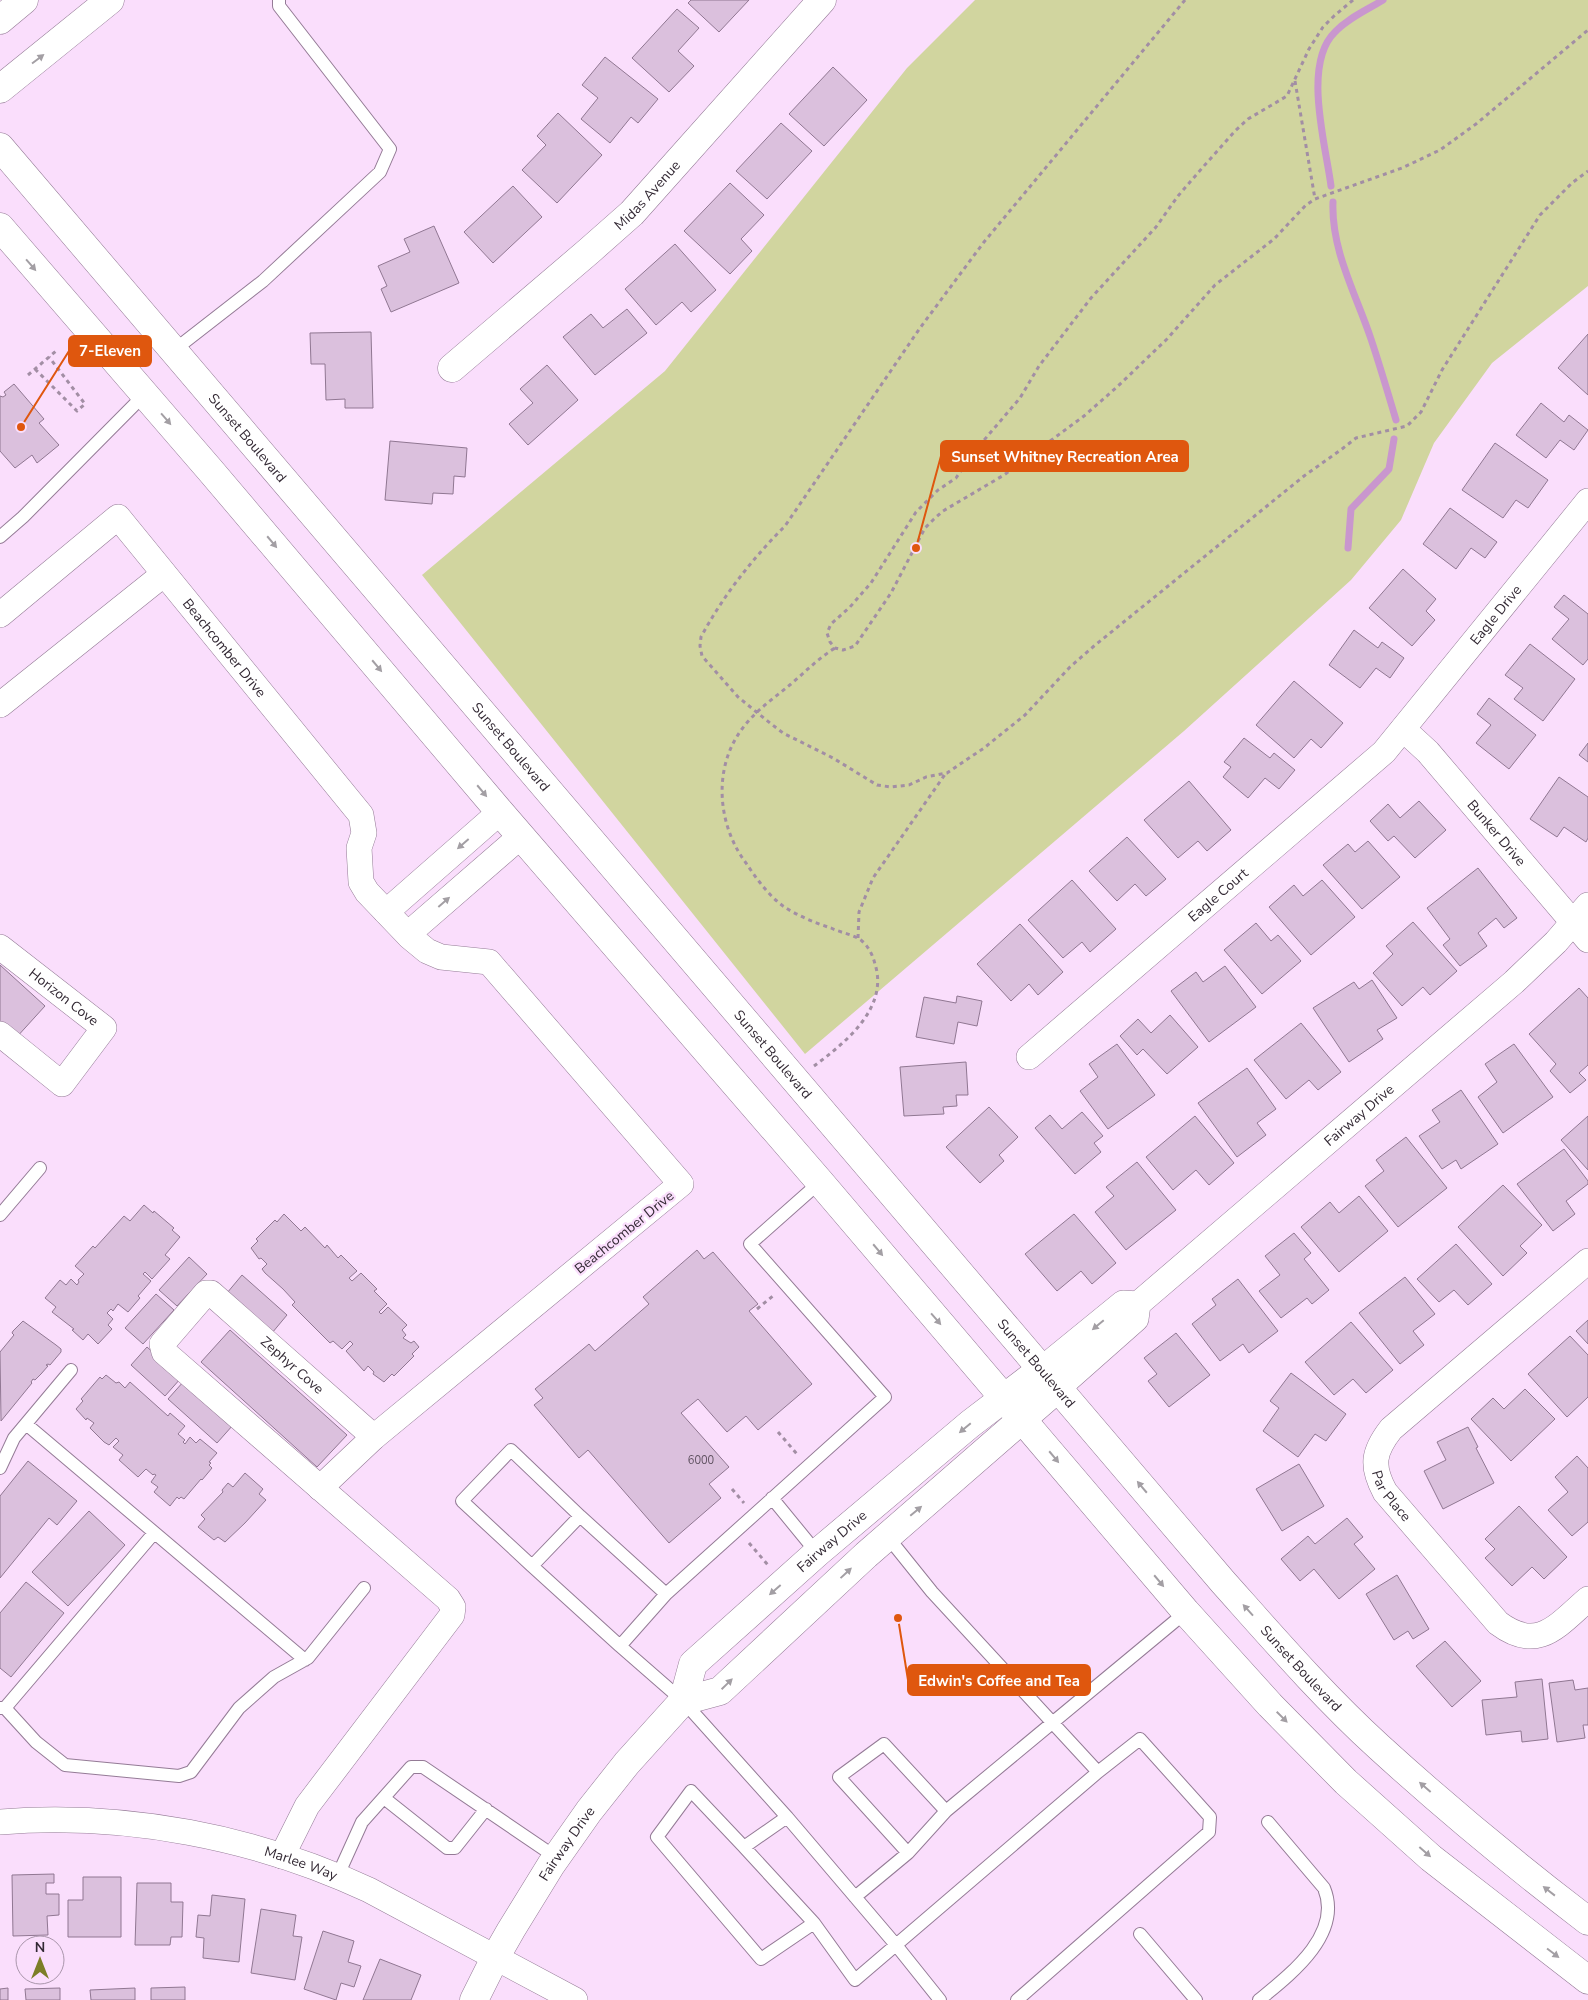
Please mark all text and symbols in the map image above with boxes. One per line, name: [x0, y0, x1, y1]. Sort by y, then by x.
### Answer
one-way arrow: [31, 53, 44, 64]
street label: Midas Avenue: [610, 156, 685, 234]
one-way arrow: [26, 258, 37, 271]
callout: 7-Eleven: [69, 336, 151, 366]
text: 7-Eleven: [79, 341, 141, 361]
street label: Sunset Boulevard: [204, 390, 291, 487]
one-way arrow: [160, 413, 172, 425]
callout: Sunset Whitney Recreation Area: [941, 441, 1188, 471]
text: Sunset Whitney Recreation Area: [951, 447, 1179, 467]
one-way arrow: [266, 536, 278, 548]
street label: Eagle Drive: [1466, 581, 1526, 649]
street label: Beachcomber Drive: [178, 595, 270, 701]
one-way arrow: [371, 660, 382, 673]
street label: Sunset Boulevard: [467, 699, 554, 796]
one-way arrow: [476, 784, 487, 797]
street label: Bunker Drive: [1463, 796, 1530, 870]
one-way arrow: [457, 839, 470, 850]
street label: Eagle Court: [1184, 864, 1252, 926]
one-way arrow: [438, 896, 451, 907]
street label: Horizon Cove: [25, 964, 102, 1030]
street label: Sunset Boulevard: [729, 1006, 816, 1103]
street label: Fairway Drive: [1320, 1080, 1398, 1151]
street label: Beachcomber Drive: [571, 1187, 678, 1278]
one-way arrow: [872, 1244, 884, 1256]
one-way arrow: [931, 1313, 942, 1326]
street label: Sunset Boulevard: [993, 1315, 1079, 1412]
one-way arrow: [1091, 1319, 1104, 1330]
street label: Zephyr Cove: [256, 1332, 328, 1399]
one-way arrow: [959, 1423, 972, 1434]
one-way arrow: [1048, 1450, 1060, 1462]
house number: 6000: [688, 1453, 715, 1468]
street label: Par Place: [1367, 1468, 1415, 1526]
one-way arrow: [1137, 1481, 1148, 1494]
street label: Fairway Drive: [793, 1506, 871, 1577]
one-way arrow: [909, 1506, 922, 1517]
one-way arrow: [840, 1567, 852, 1579]
one-way arrow: [1153, 1574, 1165, 1586]
one-way arrow: [769, 1584, 781, 1596]
one-way arrow: [1242, 1605, 1254, 1617]
street label: Sunset Boulevard: [1256, 1621, 1346, 1716]
callout: Edwin's Coffee and Tea: [908, 1665, 1090, 1695]
text: Edwin's Coffee and Tea: [918, 1671, 1080, 1691]
one-way arrow: [721, 1678, 733, 1690]
one-way arrow: [1276, 1711, 1288, 1723]
one-way arrow: [1419, 1781, 1431, 1793]
street label: Fairway Drive: [535, 1803, 599, 1885]
street label: Marlee Way: [262, 1842, 341, 1885]
one-way arrow: [1419, 1846, 1431, 1858]
one-way arrow: [1543, 1886, 1556, 1897]
north arrow: [15, 1935, 65, 1985]
text: N: [35, 1938, 45, 1957]
one-way arrow: [1546, 1948, 1559, 1959]

